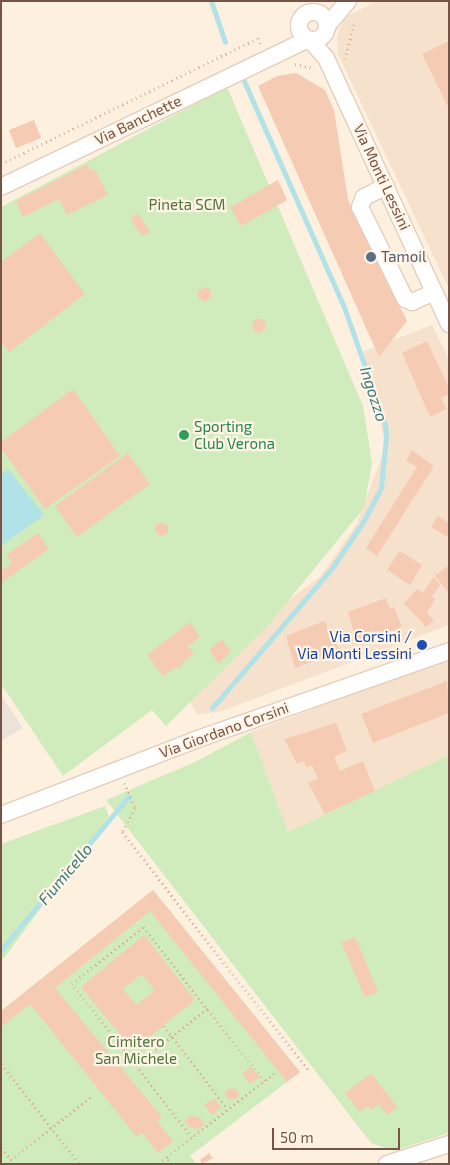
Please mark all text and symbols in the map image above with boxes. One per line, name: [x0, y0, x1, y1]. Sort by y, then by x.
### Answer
street label: Via Banchette: [92, 91, 184, 149]
street label: Via Monti Lessini: [350, 121, 414, 233]
park label: Pineta SCM: [149, 196, 225, 214]
place label: Tamoil: [381, 248, 426, 266]
marker: Tamoil: [365, 251, 377, 263]
water label: Ingozzo: [356, 364, 392, 424]
place label: Sporting Club Verona: [194, 417, 275, 452]
marker: Sporting Club Verona: [178, 429, 190, 441]
place label: Via Corsini / Via Monti Lessini: [297, 627, 412, 662]
marker: Via Corsini / Via Monti Lessini: [416, 639, 428, 651]
street label: Via Giordano Corsini: [157, 698, 291, 762]
water label: Fiumicello: [34, 839, 96, 909]
park label: Cimitero San Michele: [95, 1032, 177, 1067]
scale bar: [275, 1118, 402, 1150]
text: 50 m: [280, 1128, 314, 1146]

